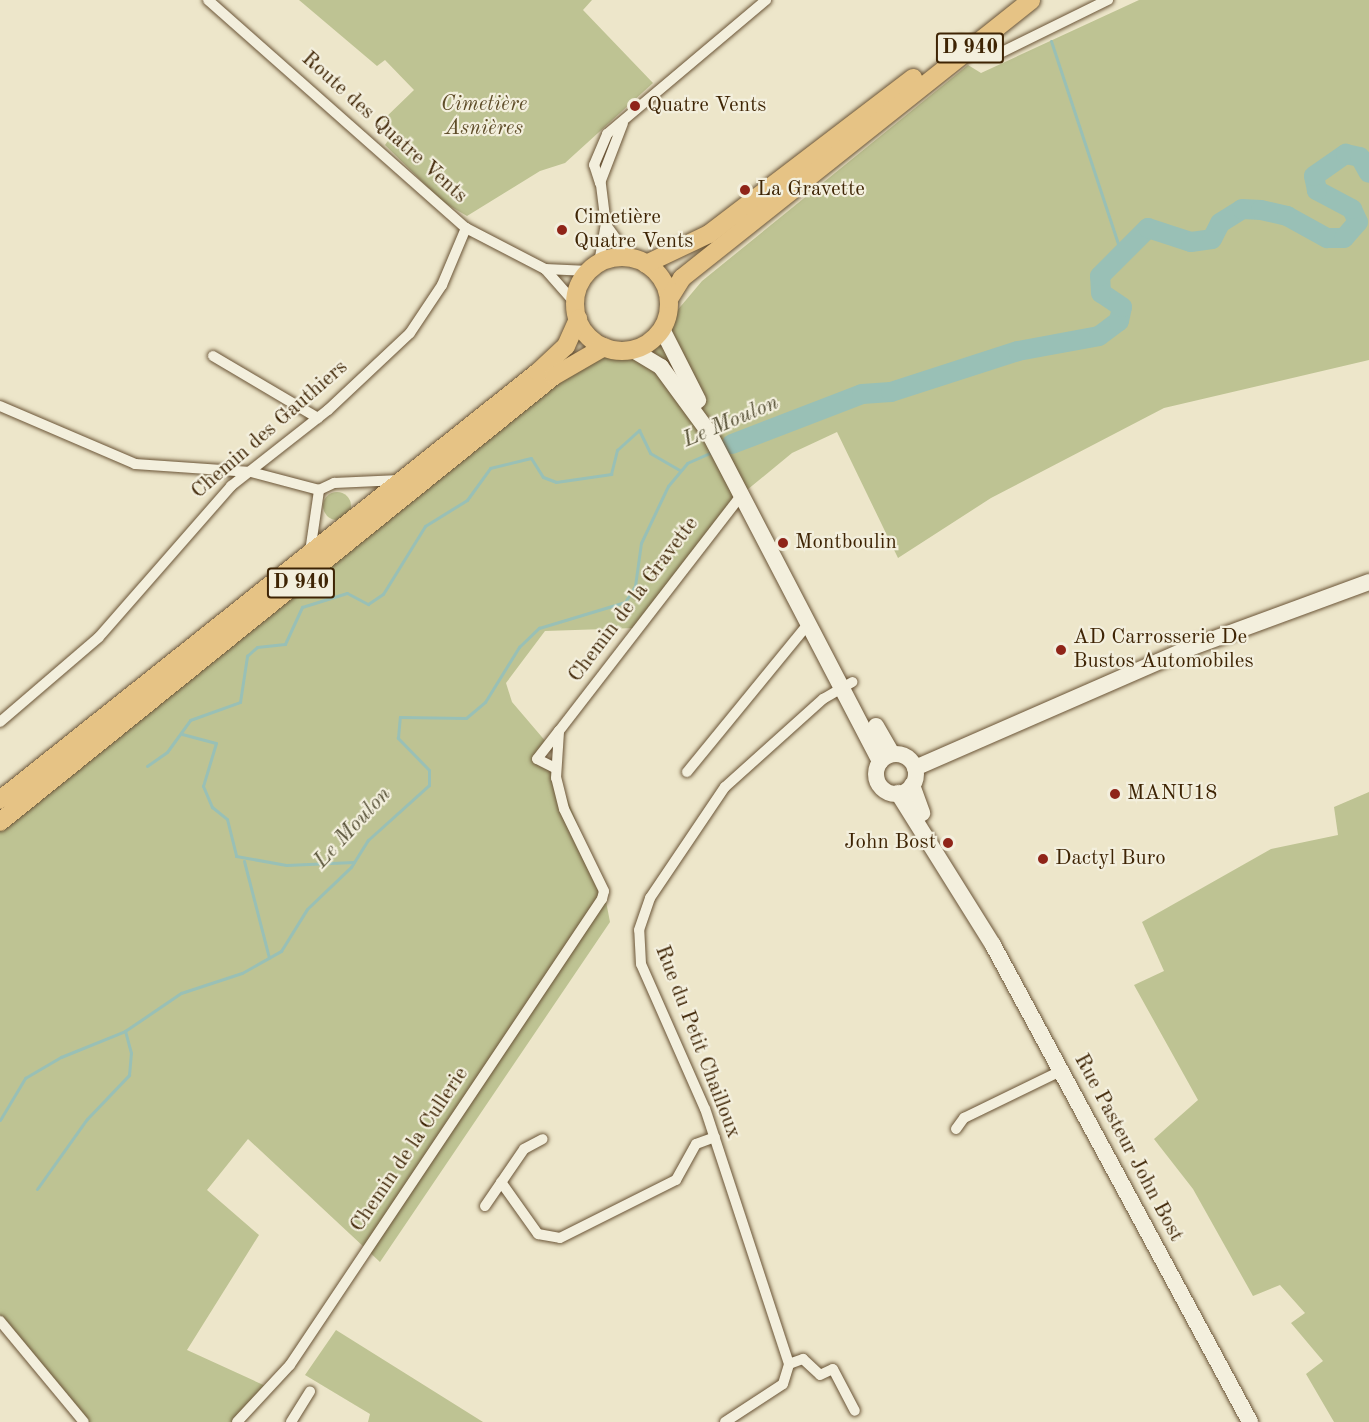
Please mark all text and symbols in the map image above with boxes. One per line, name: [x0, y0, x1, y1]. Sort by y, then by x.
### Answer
road number: D 940: [936, 31, 1004, 65]
street label: Route des Quatre Vents: [296, 47, 472, 209]
park label: Cimetière Asnières: [441, 92, 527, 142]
place label: Quatre Vents: [647, 93, 766, 119]
marker: Quatre Vents: [628, 99, 642, 113]
place label: La Gravette: [757, 177, 865, 203]
marker: La Gravette: [738, 183, 752, 197]
place label: Cimetière Quatre Vents: [574, 205, 693, 255]
marker: Cimetière Quatre Vents: [555, 223, 569, 237]
street label: Chemin des Gauthiers: [187, 355, 353, 505]
water label: Le Moulon: [679, 390, 783, 454]
street label: Chemin de la Gravette: [564, 512, 704, 688]
place label: Montboulin: [795, 530, 897, 556]
marker: Montboulin: [776, 536, 790, 550]
road number: D 940: [266, 566, 336, 600]
place label: AD Carrosserie De Bustos Automobiles: [1073, 625, 1254, 675]
marker: AD Carrosserie De Bustos Automobiles: [1054, 643, 1068, 657]
place label: MANU18: [1127, 781, 1218, 807]
water label: Le Moulon: [309, 782, 397, 874]
marker: MANU18: [1108, 787, 1122, 801]
place label: John Bost: [844, 830, 936, 856]
marker: John Bost: [941, 836, 955, 850]
place label: Dactyl Buro: [1055, 846, 1166, 872]
marker: Dactyl Buro: [1036, 852, 1050, 866]
street label: Rue du Petit Chailloux: [649, 942, 745, 1142]
street label: Rue Pasteur John Bost: [1068, 1050, 1188, 1246]
street label: Chemin de la Cullerie: [345, 1063, 475, 1237]

